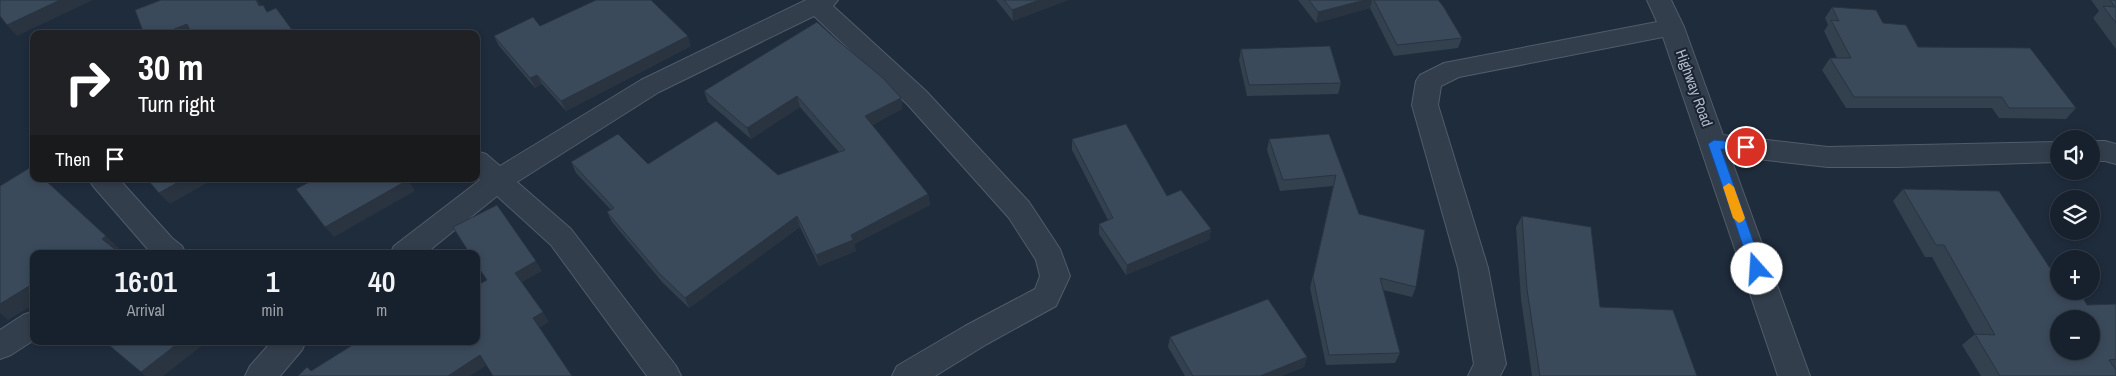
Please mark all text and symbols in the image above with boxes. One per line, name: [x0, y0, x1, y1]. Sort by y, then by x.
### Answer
text: 30 m: [138, 44, 203, 91]
street label: Highway Road: [1671, 46, 1718, 129]
icon: right: [55, 50, 120, 115]
text: Turn right: [138, 89, 215, 119]
pin: [1725, 126, 1767, 168]
map controls: [2050, 130, 2100, 360]
button: sound: [2050, 130, 2100, 180]
icon: arrive: [1732, 133, 1760, 161]
icon: arrive: [101, 145, 129, 173]
text: Then: [55, 146, 91, 172]
button: layers: [2050, 190, 2100, 240]
position arrow: [1730, 242, 1782, 294]
button: +: [2050, 250, 2100, 300]
text: 16:01: [115, 261, 177, 301]
text: 1: [266, 261, 279, 301]
text: 40: [368, 261, 395, 301]
text: Arrival: [127, 299, 165, 321]
text: min: [262, 299, 283, 321]
text: m: [376, 299, 387, 321]
button: −: [2050, 310, 2100, 360]

